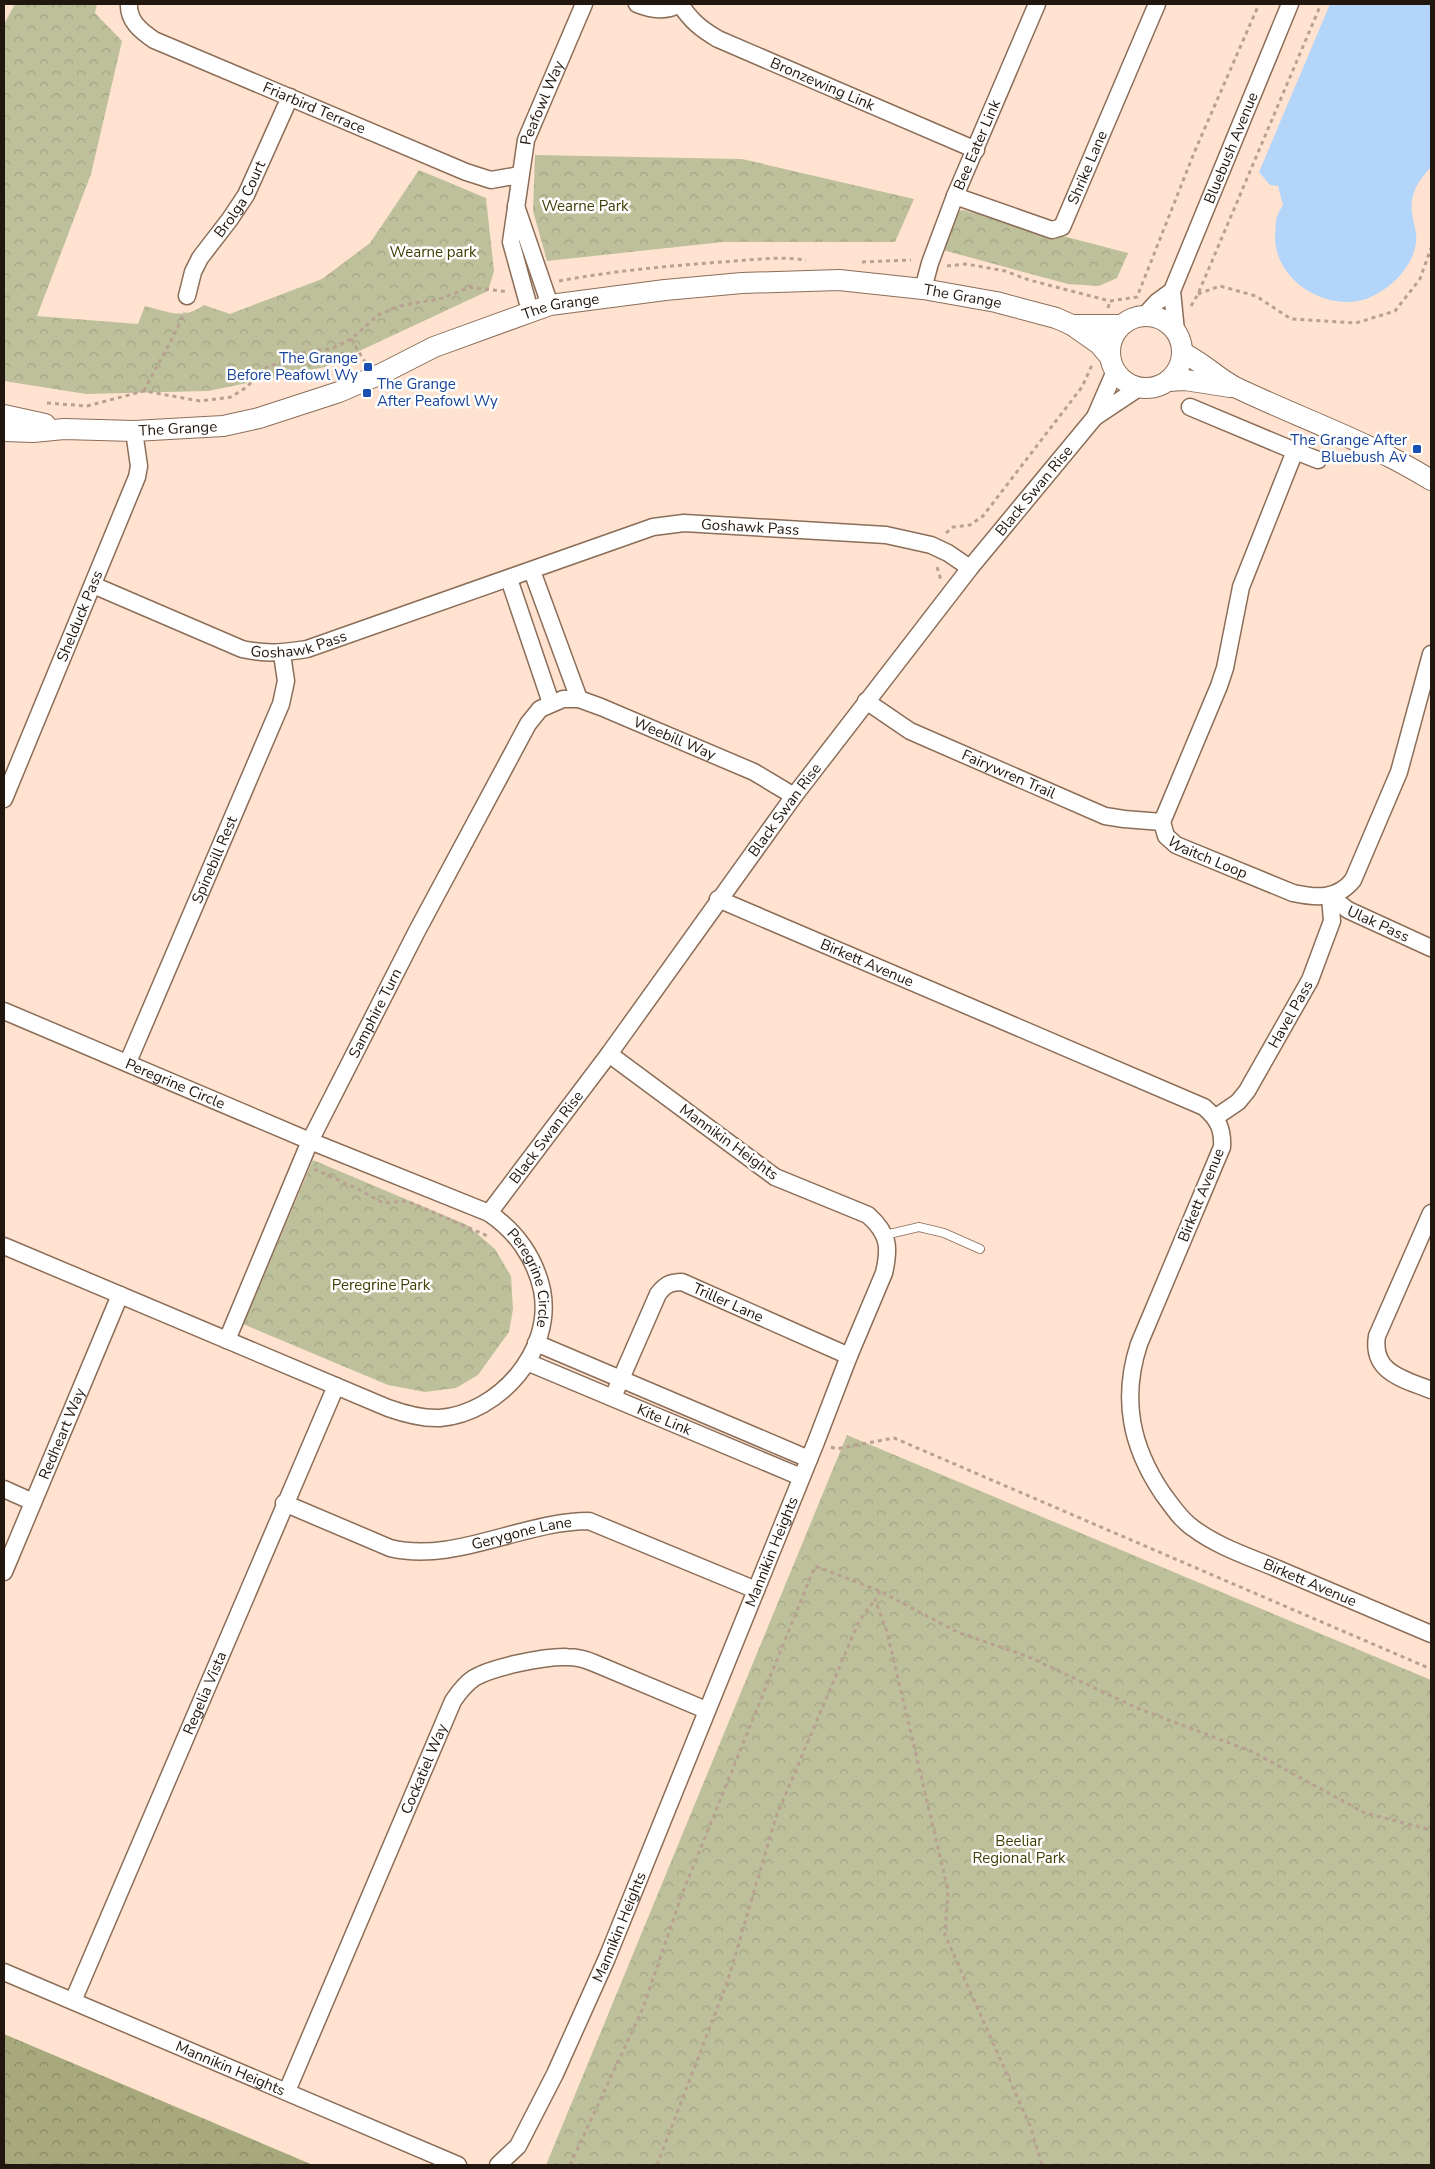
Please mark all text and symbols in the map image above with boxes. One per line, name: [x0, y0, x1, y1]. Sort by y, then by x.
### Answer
street label: Bronzewing Link: [767, 53, 878, 115]
street label: Peafowl Way: [515, 57, 569, 146]
street label: Friarbird Terrace: [260, 77, 369, 138]
street label: Bluebush Avenue: [1199, 89, 1263, 207]
street label: Bee Eater Link: [949, 96, 1005, 193]
street label: Shrike Lane: [1063, 127, 1112, 207]
street label: Brolga Court: [209, 157, 270, 241]
park label: Wearne Park: [541, 196, 629, 216]
park label: Wearne park: [390, 242, 477, 262]
street label: The Grange: [922, 279, 1004, 313]
street label: The Grange: [519, 289, 600, 324]
place label: The Grange Before Peafowl Wy: [227, 348, 358, 385]
marker: The Grange Before Peafowl Wy: [362, 361, 374, 373]
place label: The Grange After Peafowl Wy: [377, 374, 498, 411]
marker: The Grange After Peafowl Wy: [361, 387, 373, 399]
street label: The Grange: [138, 416, 218, 441]
place label: The Grange After Bluebush Av: [1290, 430, 1408, 467]
street label: Black Swan Rise: [991, 441, 1077, 540]
marker: The Grange After Bluebush Av: [1411, 443, 1423, 455]
street label: Goshawk Pass: [700, 514, 800, 540]
street label: Shelduck Pass: [52, 567, 107, 665]
street label: Goshawk Pass: [249, 626, 350, 662]
street label: Weebill Way: [630, 712, 719, 765]
street label: Fairywren Trail: [959, 745, 1059, 804]
street label: Black Swan Rise: [744, 759, 826, 861]
street label: Spinebill Rest: [187, 812, 242, 907]
street label: Waitch Loop: [1163, 832, 1251, 883]
street label: Ulak Pass: [1344, 901, 1412, 947]
street label: Birkett Avenue: [817, 934, 917, 992]
street label: Samphire Turn: [344, 965, 406, 1062]
street label: Havel Pass: [1263, 977, 1318, 1052]
street label: Peregrine Circle: [122, 1054, 228, 1114]
street label: Black Swan Rise: [505, 1087, 588, 1188]
street label: Mannikin Heights: [676, 1099, 782, 1185]
street label: Birkett Avenue: [1173, 1145, 1229, 1245]
street label: Peregrine Circle: [503, 1224, 554, 1330]
park label: Peregrine Park: [332, 1275, 431, 1295]
street label: Triller Lane: [690, 1278, 767, 1327]
street label: Redheart Way: [34, 1385, 90, 1482]
street label: Kite Link: [634, 1399, 695, 1440]
street label: Mannikin Heights: [740, 1494, 803, 1610]
street label: Gerygone Lane: [469, 1512, 573, 1554]
street label: Birkett Avenue: [1260, 1554, 1360, 1611]
street label: Regelia Vista: [178, 1648, 231, 1738]
street label: Cockatiel Way: [396, 1720, 452, 1817]
park label: Beeliar Regional Park: [972, 1831, 1066, 1868]
street label: Mannikin Heights: [587, 1869, 651, 1985]
street label: Mannikin Heights: [172, 2036, 288, 2100]

